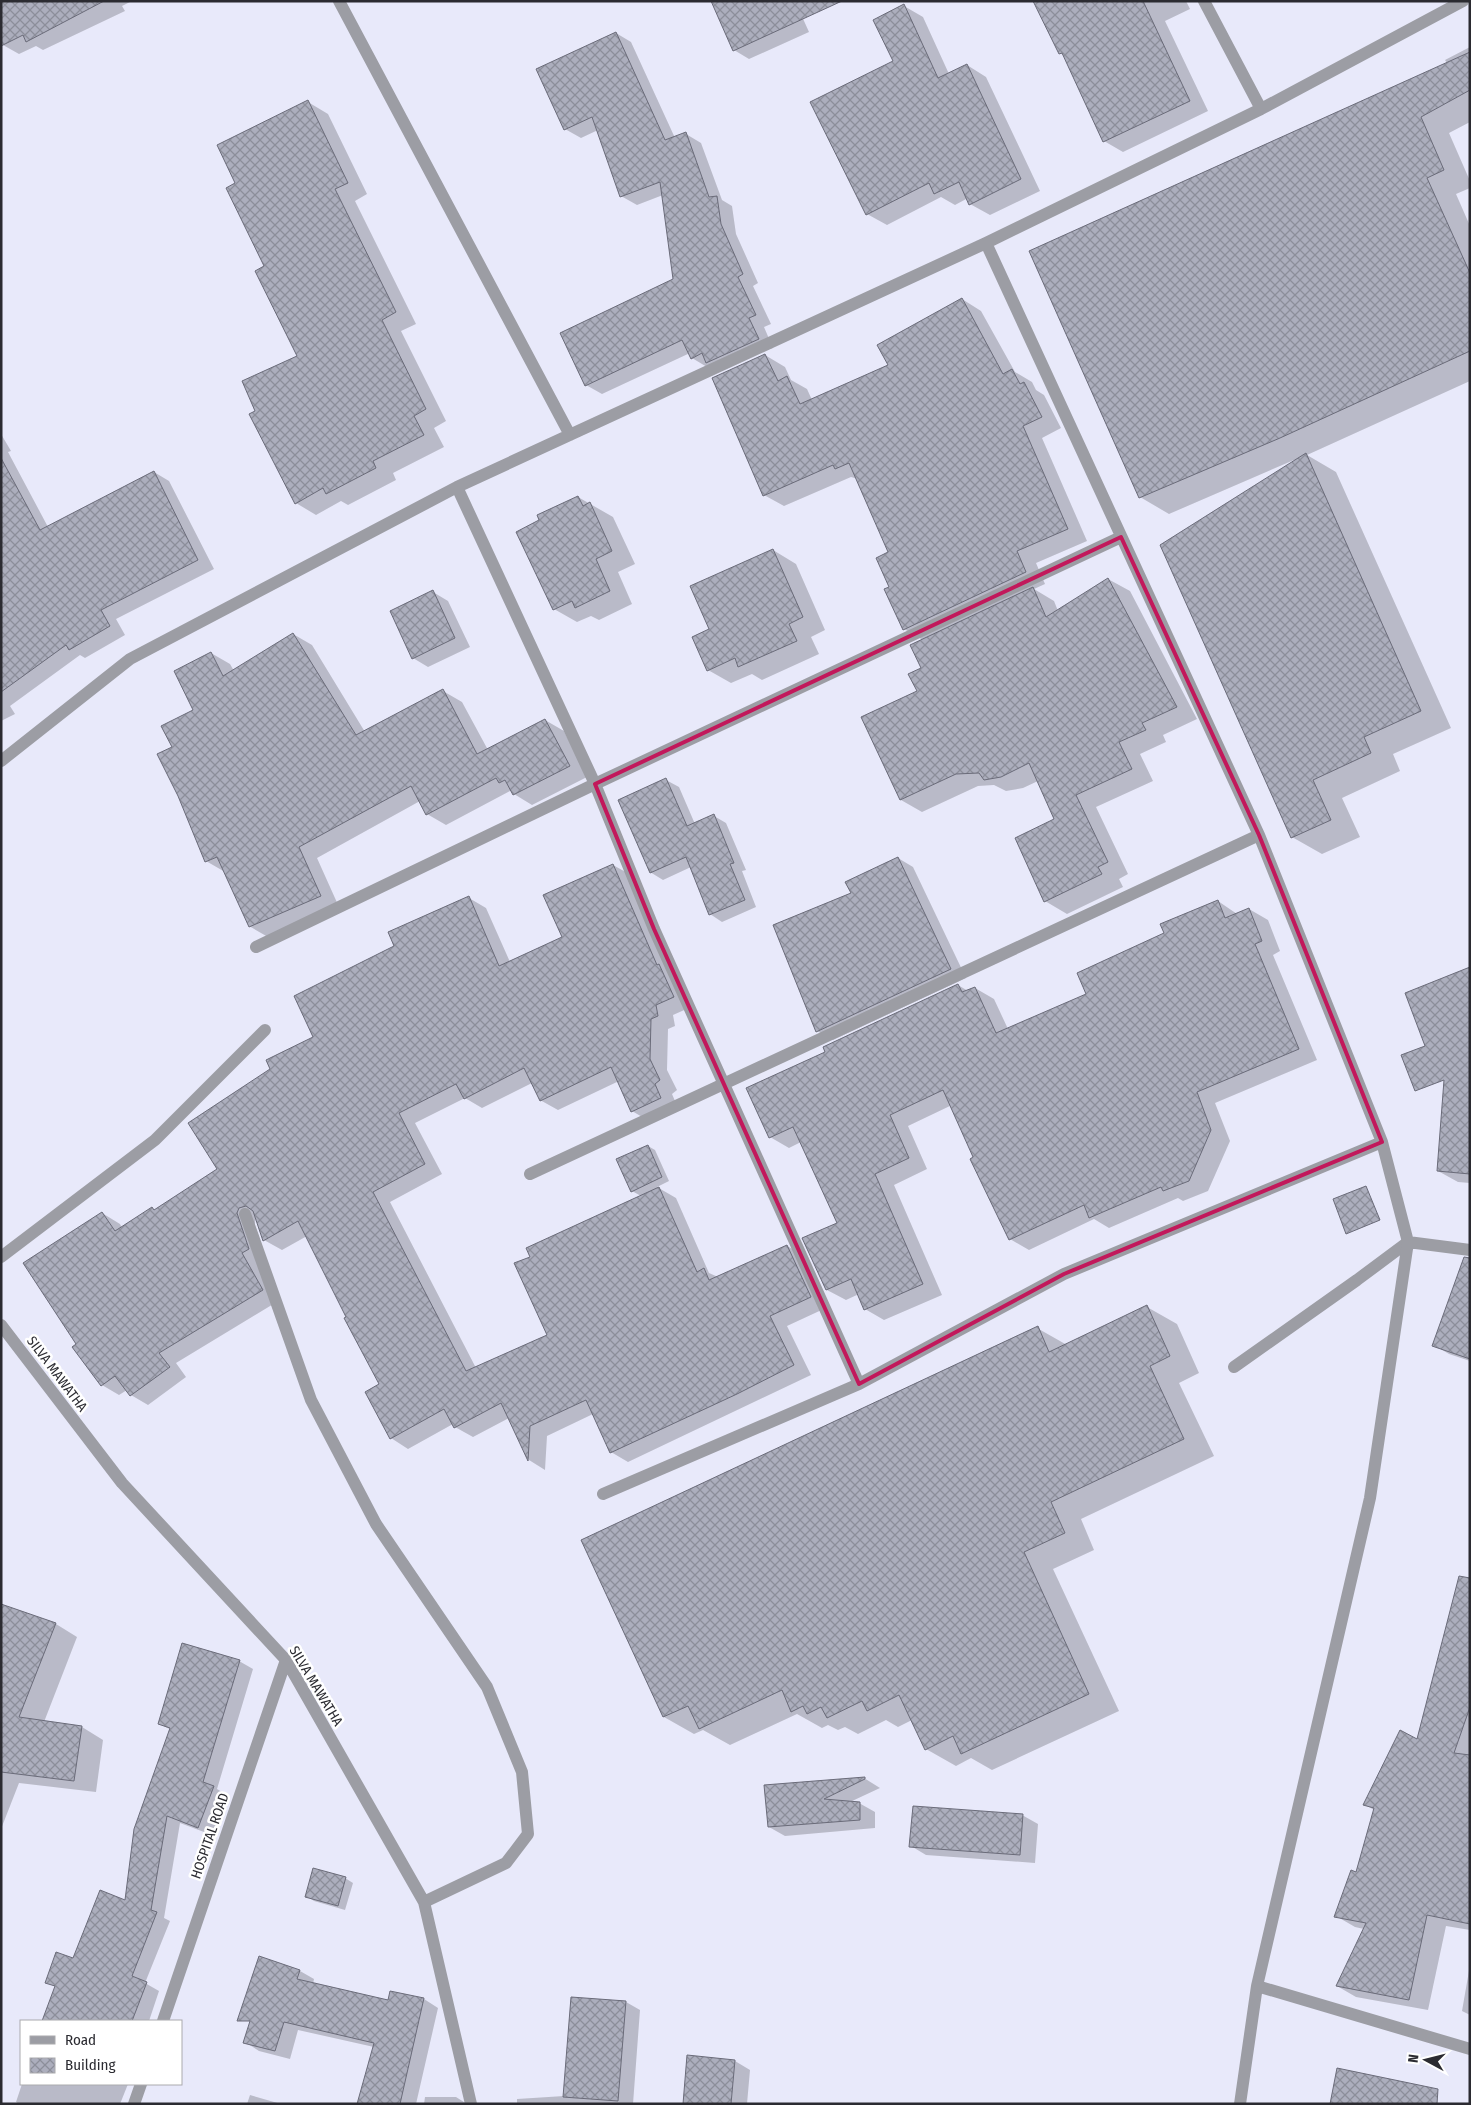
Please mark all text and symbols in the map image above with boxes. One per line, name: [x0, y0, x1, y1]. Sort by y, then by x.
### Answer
street label: SILVA MAWATHA: [23, 1333, 91, 1416]
street label: SILVA MAWATHA: [285, 1643, 347, 1730]
street label: HOSPITAL ROAD: [187, 1791, 233, 1881]
legend: [20, 2020, 182, 2085]
text: Road: [65, 2031, 96, 2049]
north arrow: [1401, 2035, 1451, 2085]
text: N: [1405, 2053, 1423, 2064]
text: Building: [65, 2056, 116, 2074]

